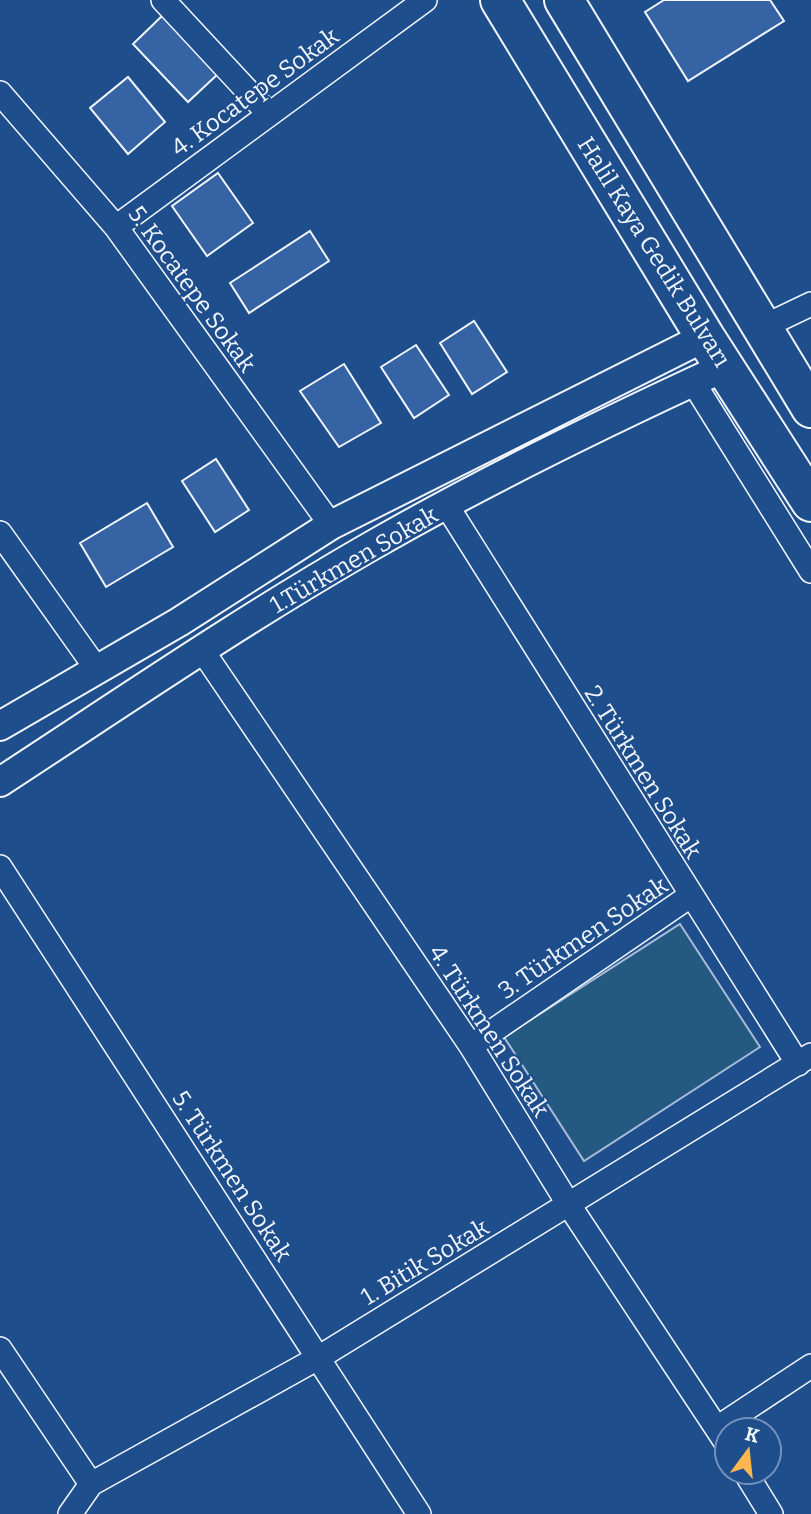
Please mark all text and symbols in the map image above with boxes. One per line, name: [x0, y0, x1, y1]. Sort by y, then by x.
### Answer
street label: 4. Kocatepe Sokak: [166, 22, 344, 162]
street label: Halil Kaya Gedik Bulvarı: [572, 132, 736, 372]
street label: 5. Kocatepe Sokak: [122, 201, 262, 378]
street label: 1.Türkmen Sokak: [265, 501, 443, 619]
street label: 2. Türkmen Sokak: [579, 680, 708, 864]
street label: 3. Türkmen Sokak: [493, 871, 673, 1005]
street label: 4. Türkmen Sokak: [423, 940, 555, 1123]
street label: 5. Türkmen Sokak: [166, 1086, 298, 1267]
street label: 1. Bitik Sokak: [356, 1213, 494, 1311]
north arrow: [713, 1416, 783, 1486]
text: K: [743, 1422, 762, 1448]

